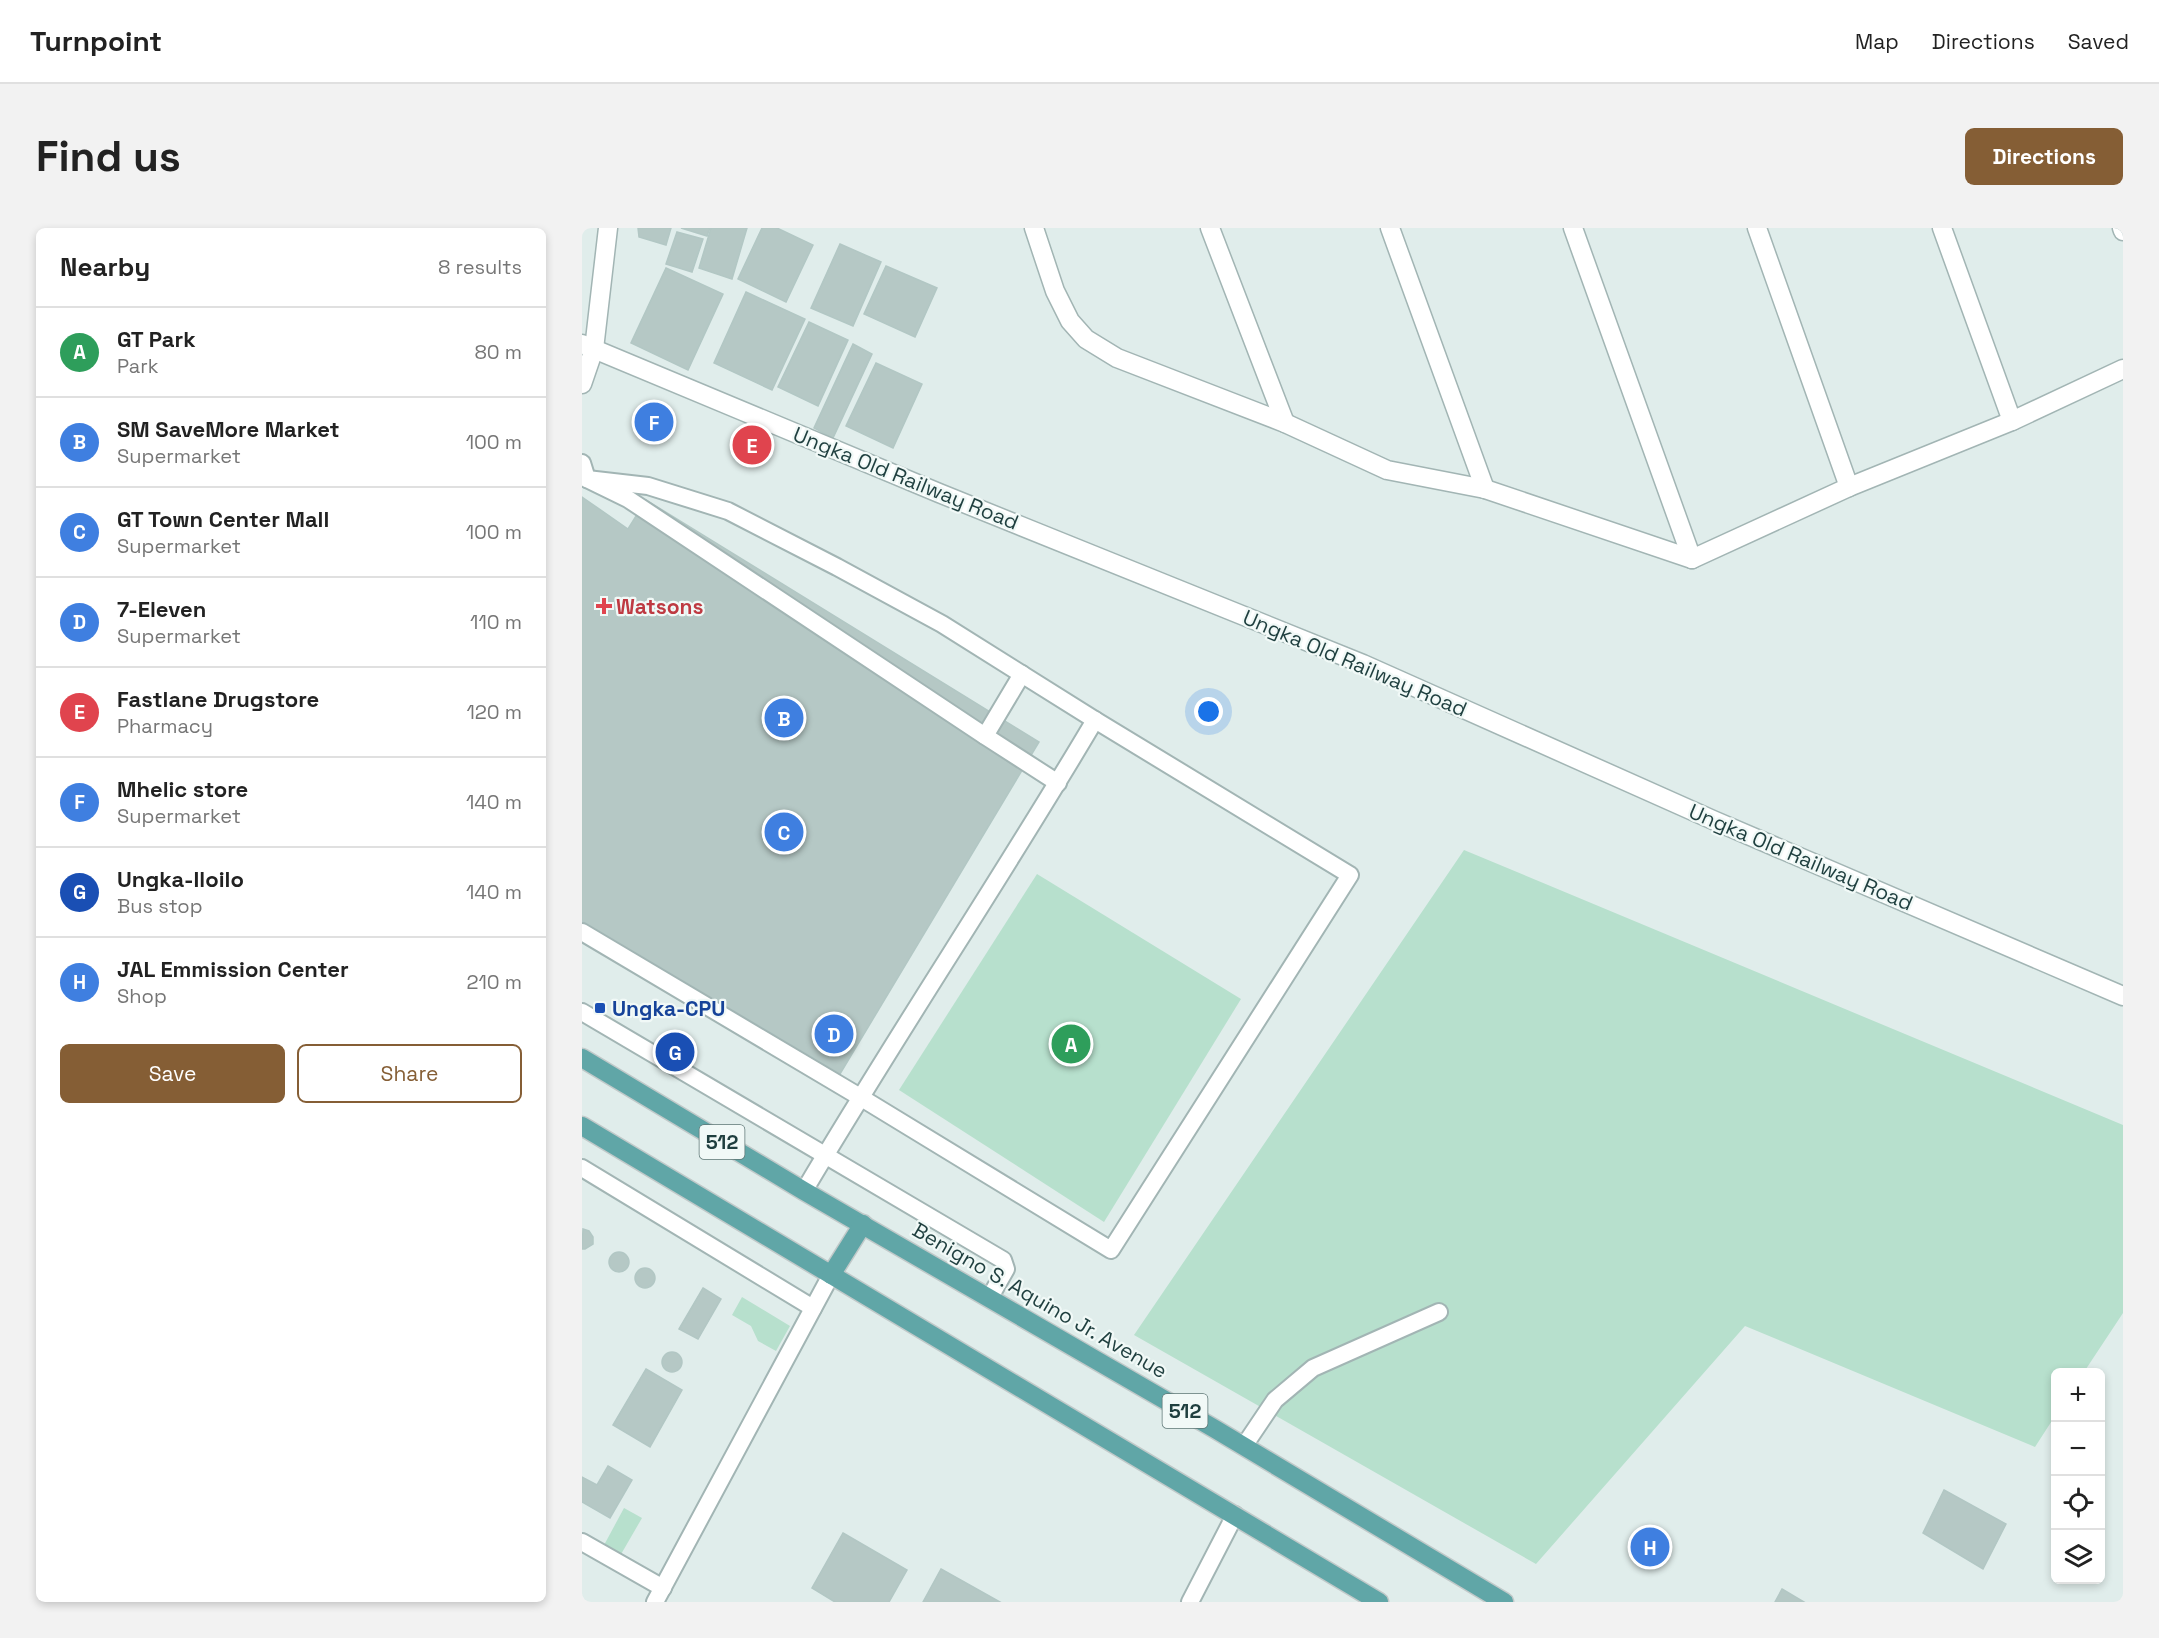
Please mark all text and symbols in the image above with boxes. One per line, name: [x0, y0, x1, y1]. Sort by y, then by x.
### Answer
text: Turnpoint: [30, 23, 162, 59]
text: Map: [1855, 28, 1899, 55]
text: Directions: [1932, 28, 2035, 55]
text: Saved: [2068, 28, 2129, 55]
button: Directions: [1965, 128, 2123, 185]
text: Find us: [36, 130, 181, 183]
text: Nearby: [60, 250, 150, 284]
text: 8 results: [438, 254, 522, 280]
text: GT Park: [117, 325, 196, 353]
text: A: [73, 339, 86, 365]
text: 80 m: [474, 339, 522, 365]
text: Park: [117, 353, 159, 379]
pin: F: [634, 400, 674, 444]
text: SM SaveMore Market: [117, 415, 340, 443]
street label: Ungka Old Railway Road: [789, 420, 1023, 536]
pin: E: [732, 422, 772, 468]
text: B: [73, 429, 86, 455]
text: 100 m: [466, 429, 522, 455]
text: Supermarket: [117, 443, 241, 469]
text: GT Town Center Mall: [117, 505, 329, 533]
text: C: [73, 519, 86, 545]
text: 100 m: [466, 519, 522, 545]
text: Supermarket: [117, 533, 241, 559]
place label: Watsons: [616, 593, 704, 620]
text: 7-Eleven: [117, 595, 206, 623]
marker: Watsons: [597, 599, 611, 613]
street label: Ungka Old Railway Road: [1239, 604, 1471, 722]
text: D: [73, 609, 86, 635]
text: 110 m: [470, 609, 522, 635]
text: Supermarket: [117, 623, 241, 649]
text: Fastlane Drugstore: [117, 685, 319, 713]
pin: B: [764, 696, 804, 740]
your location: [1194, 697, 1223, 726]
text: E: [74, 699, 85, 725]
text: 120 m: [466, 699, 522, 725]
text: Pharmacy: [117, 713, 213, 739]
text: Mhelic store: [117, 775, 248, 803]
text: F: [74, 789, 85, 815]
text: 140 m: [466, 789, 522, 815]
street label: Ungka Old Railway Road: [1685, 798, 1917, 916]
text: Supermarket: [117, 803, 241, 829]
pin: C: [764, 810, 804, 854]
text: Ungka-Iloilo: [117, 865, 244, 893]
text: G: [73, 879, 86, 905]
text: 140 m: [466, 879, 522, 905]
text: Bus stop: [117, 893, 203, 919]
text: JAL Emmission Center: [117, 955, 349, 983]
text: H: [73, 969, 86, 995]
text: 210 m: [466, 969, 522, 995]
text: Shop: [117, 983, 167, 1009]
place label: Ungka-CPU: [612, 995, 725, 1022]
marker: Ungka-CPU: [593, 1001, 607, 1015]
pin: D: [814, 1012, 854, 1056]
pin: A: [1052, 1022, 1090, 1066]
pin: G: [656, 1030, 694, 1074]
button: Save: [60, 1044, 285, 1103]
button: Share: [297, 1044, 522, 1103]
road number: 512: [700, 1125, 744, 1159]
street label: Benigno S. Aquino Jr. Avenue: [908, 1216, 1172, 1384]
map controls: [2051, 1368, 2105, 1584]
button: +: [2051, 1368, 2105, 1422]
road number: 512: [1162, 1394, 1208, 1428]
button: −: [2051, 1422, 2105, 1476]
button: locate: [2051, 1476, 2105, 1530]
pin: H: [1630, 1524, 1670, 1570]
button: layers: [2051, 1530, 2105, 1584]

